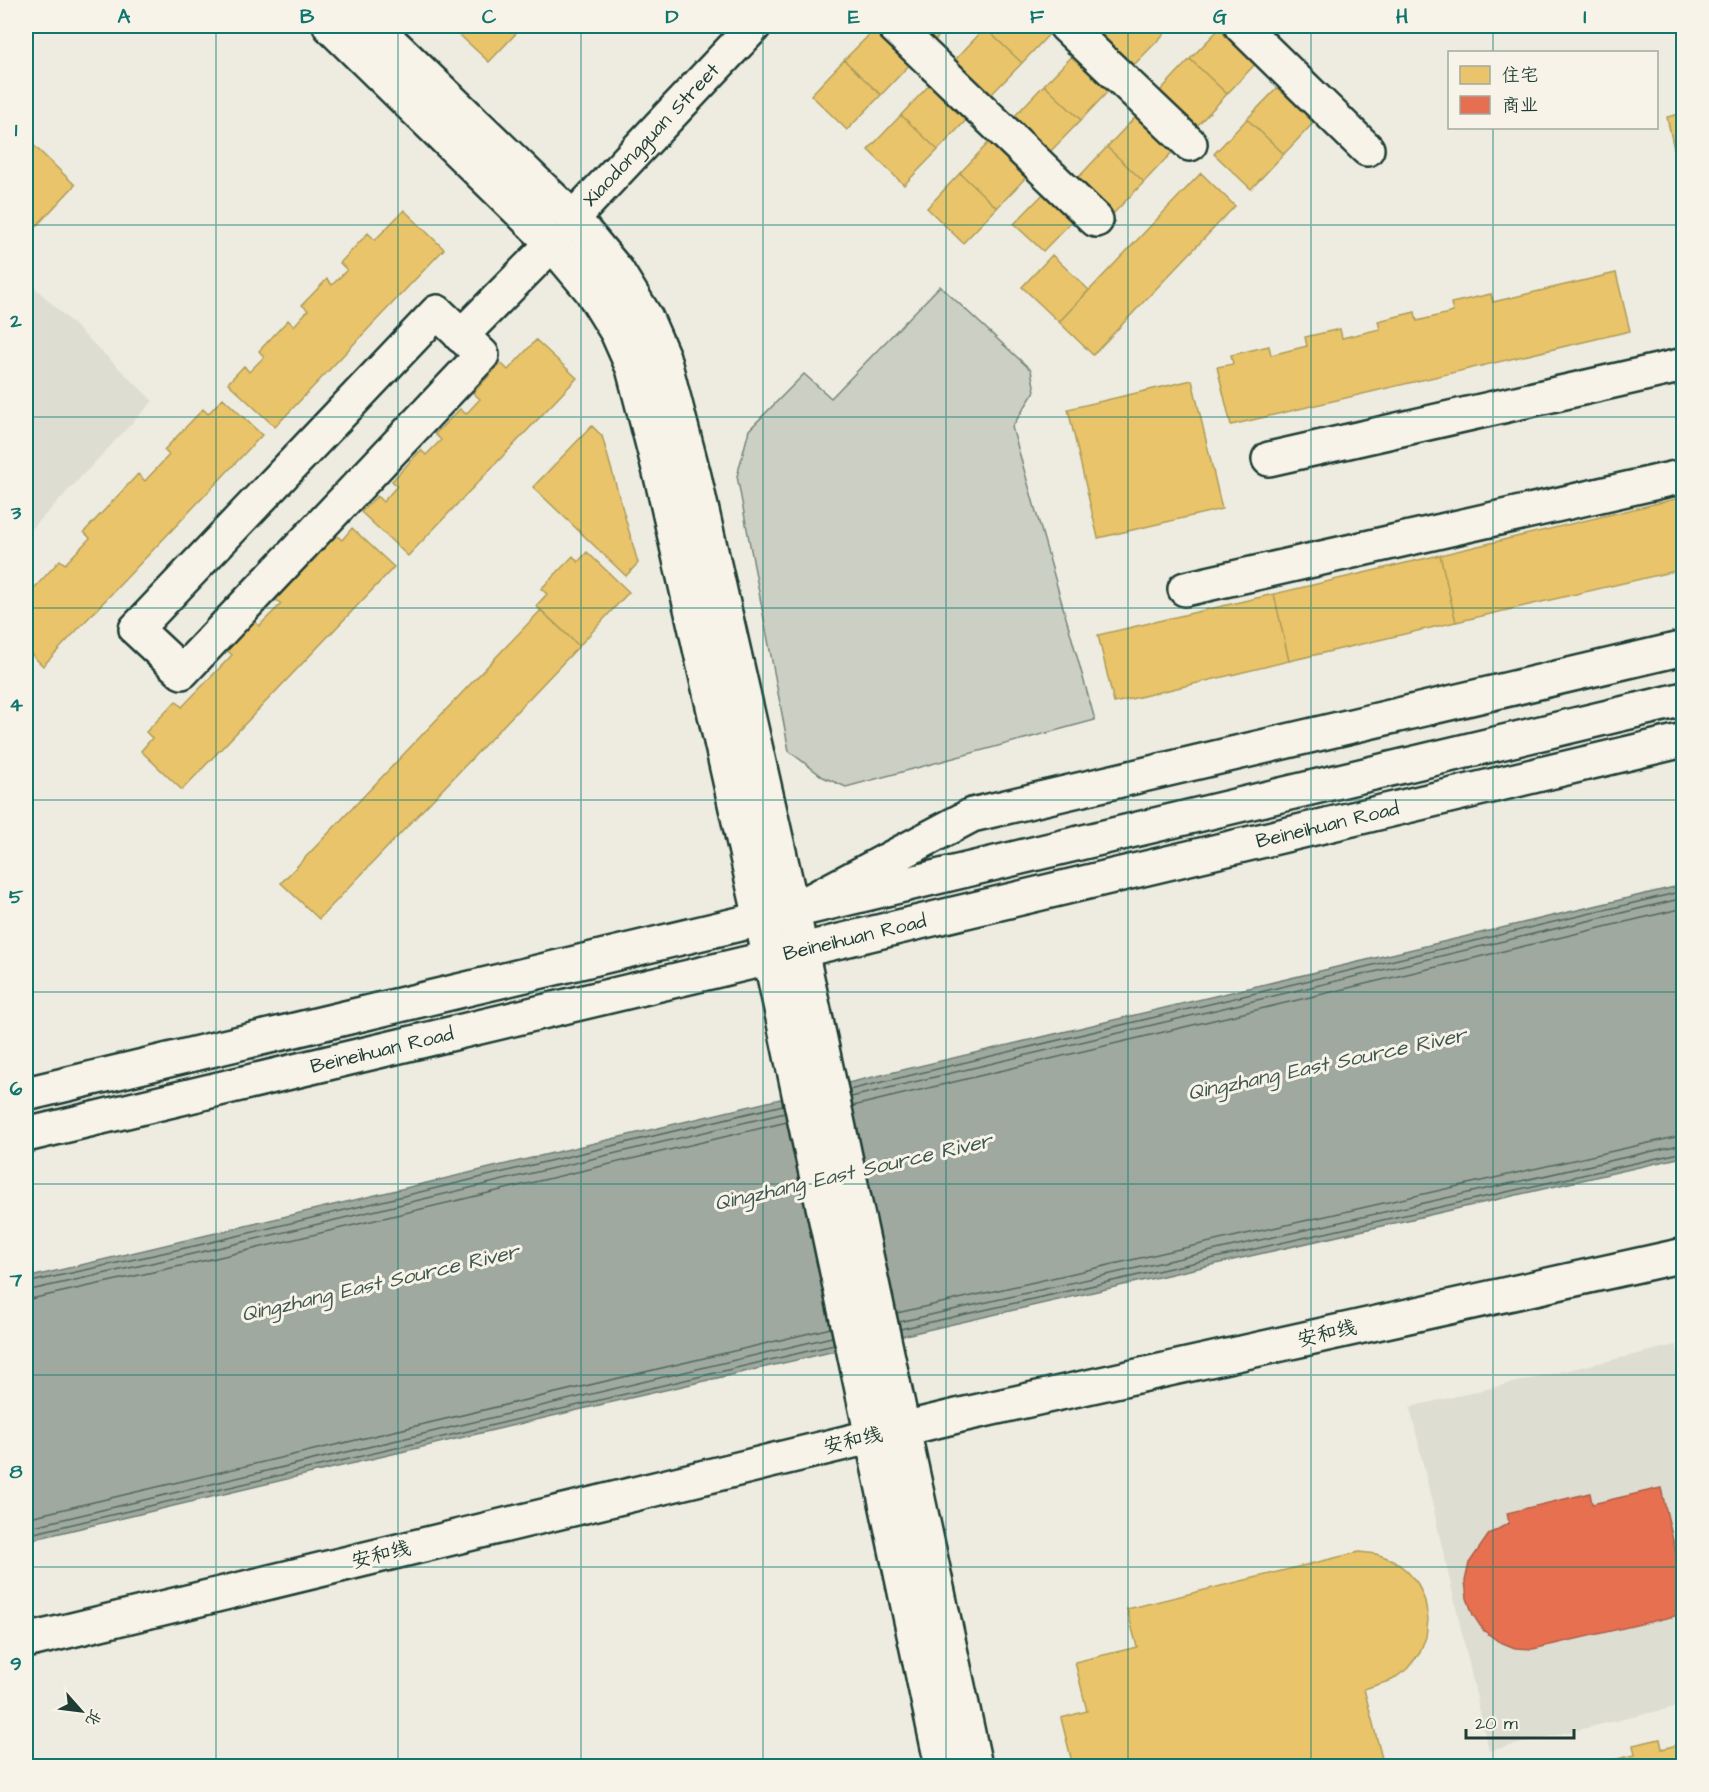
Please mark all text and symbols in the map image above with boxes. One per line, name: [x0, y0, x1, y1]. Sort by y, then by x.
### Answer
text: A: [118, 3, 131, 31]
text: B: [300, 3, 315, 31]
text: C: [482, 3, 497, 31]
text: D: [666, 3, 679, 31]
text: E: [848, 3, 860, 31]
text: F: [1030, 3, 1045, 31]
text: G: [1213, 3, 1227, 31]
text: H: [1396, 3, 1408, 31]
text: I: [1583, 3, 1587, 31]
legend: [1448, 51, 1658, 129]
street label: Xiaodongguan Street: [576, 57, 726, 213]
text: 住宅: [1502, 63, 1538, 88]
text: 商业: [1502, 93, 1538, 118]
text: 1: [15, 116, 18, 144]
text: 2: [9, 307, 22, 335]
text: 3: [10, 499, 22, 527]
text: 4: [9, 691, 23, 719]
street label: Beineihuan Road: [1253, 794, 1402, 855]
text: 5: [9, 883, 24, 911]
street label: Beineihuan Road: [780, 907, 929, 968]
street label: Beineihuan Road: [308, 1020, 456, 1081]
water label: Qingzhang East Source River: [1185, 1020, 1471, 1109]
text: 6: [10, 1075, 23, 1103]
water label: Qingzhang East Source River: [711, 1125, 997, 1219]
water label: Qingzhang East Source River: [238, 1236, 524, 1330]
text: 7: [9, 1266, 23, 1294]
street label: 安和线: [1295, 1314, 1359, 1354]
street label: 安和线: [821, 1421, 885, 1461]
text: 8: [10, 1458, 23, 1486]
street label: 安和线: [349, 1534, 413, 1576]
text: 9: [10, 1650, 22, 1678]
north arrow: [51, 1681, 111, 1741]
scale bar: [1466, 1702, 1574, 1740]
text: 北: [80, 1705, 107, 1730]
text: 20 m: [1475, 1711, 1518, 1736]

